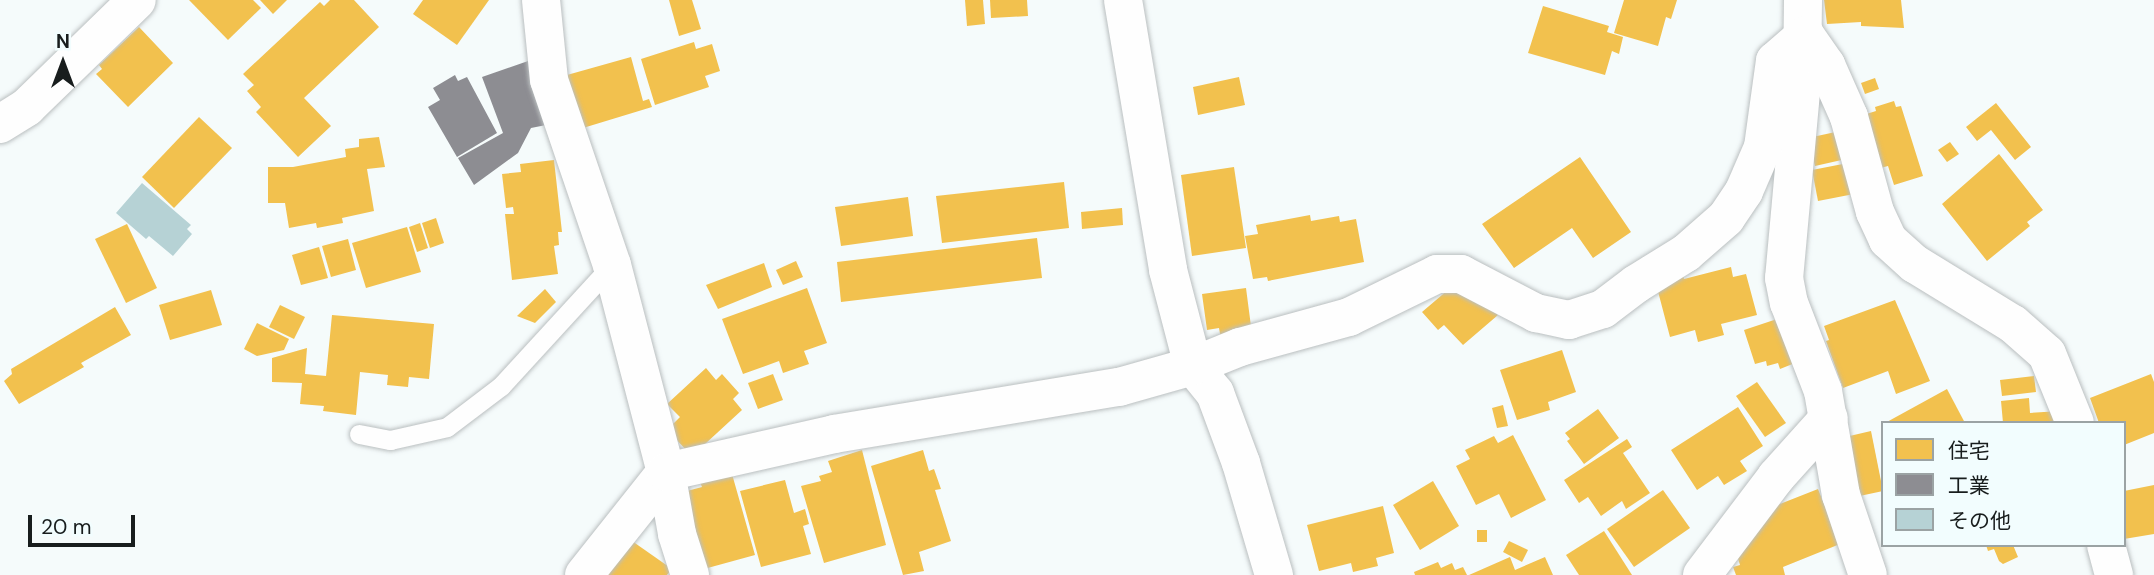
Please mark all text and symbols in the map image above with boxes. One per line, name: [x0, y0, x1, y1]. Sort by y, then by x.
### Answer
north arrow: [28, 28, 98, 98]
text: N: [56, 29, 70, 54]
legend: [1881, 421, 2126, 547]
text: 住宅: [1948, 437, 1990, 465]
text: 工業: [1948, 472, 1990, 500]
scale bar: [32, 502, 138, 546]
text: その他: [1948, 507, 2011, 535]
text: 20 m: [41, 513, 92, 541]

